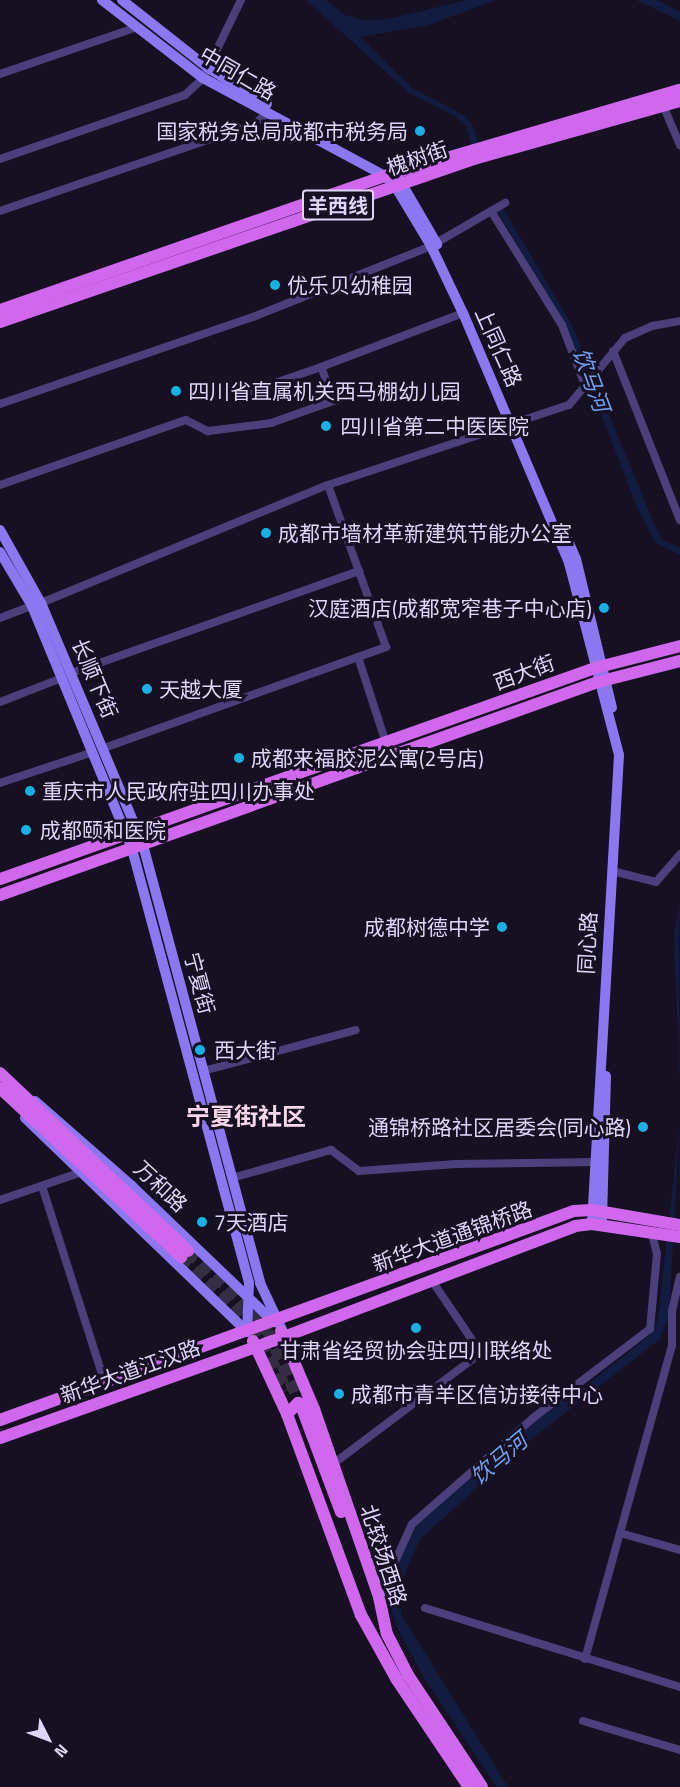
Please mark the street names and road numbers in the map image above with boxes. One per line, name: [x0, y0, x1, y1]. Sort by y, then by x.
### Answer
street label: 中同仁路: [195, 41, 281, 105]
street label: 槐树街: [383, 136, 451, 180]
road number: 羊西线: [302, 188, 374, 222]
street label: 上同仁路: [470, 304, 528, 390]
street label: 长顺下街: [67, 634, 123, 722]
street label: 西大街: [490, 649, 558, 695]
street label: 同心路: [573, 911, 601, 975]
street label: 宁夏街: [180, 949, 220, 1017]
street label: 万和路: [129, 1155, 193, 1217]
street label: 新华大道通锦桥路: [369, 1195, 535, 1277]
street label: 新华大道江汉路: [57, 1334, 203, 1408]
street label: 北较场西路: [356, 1501, 412, 1609]

